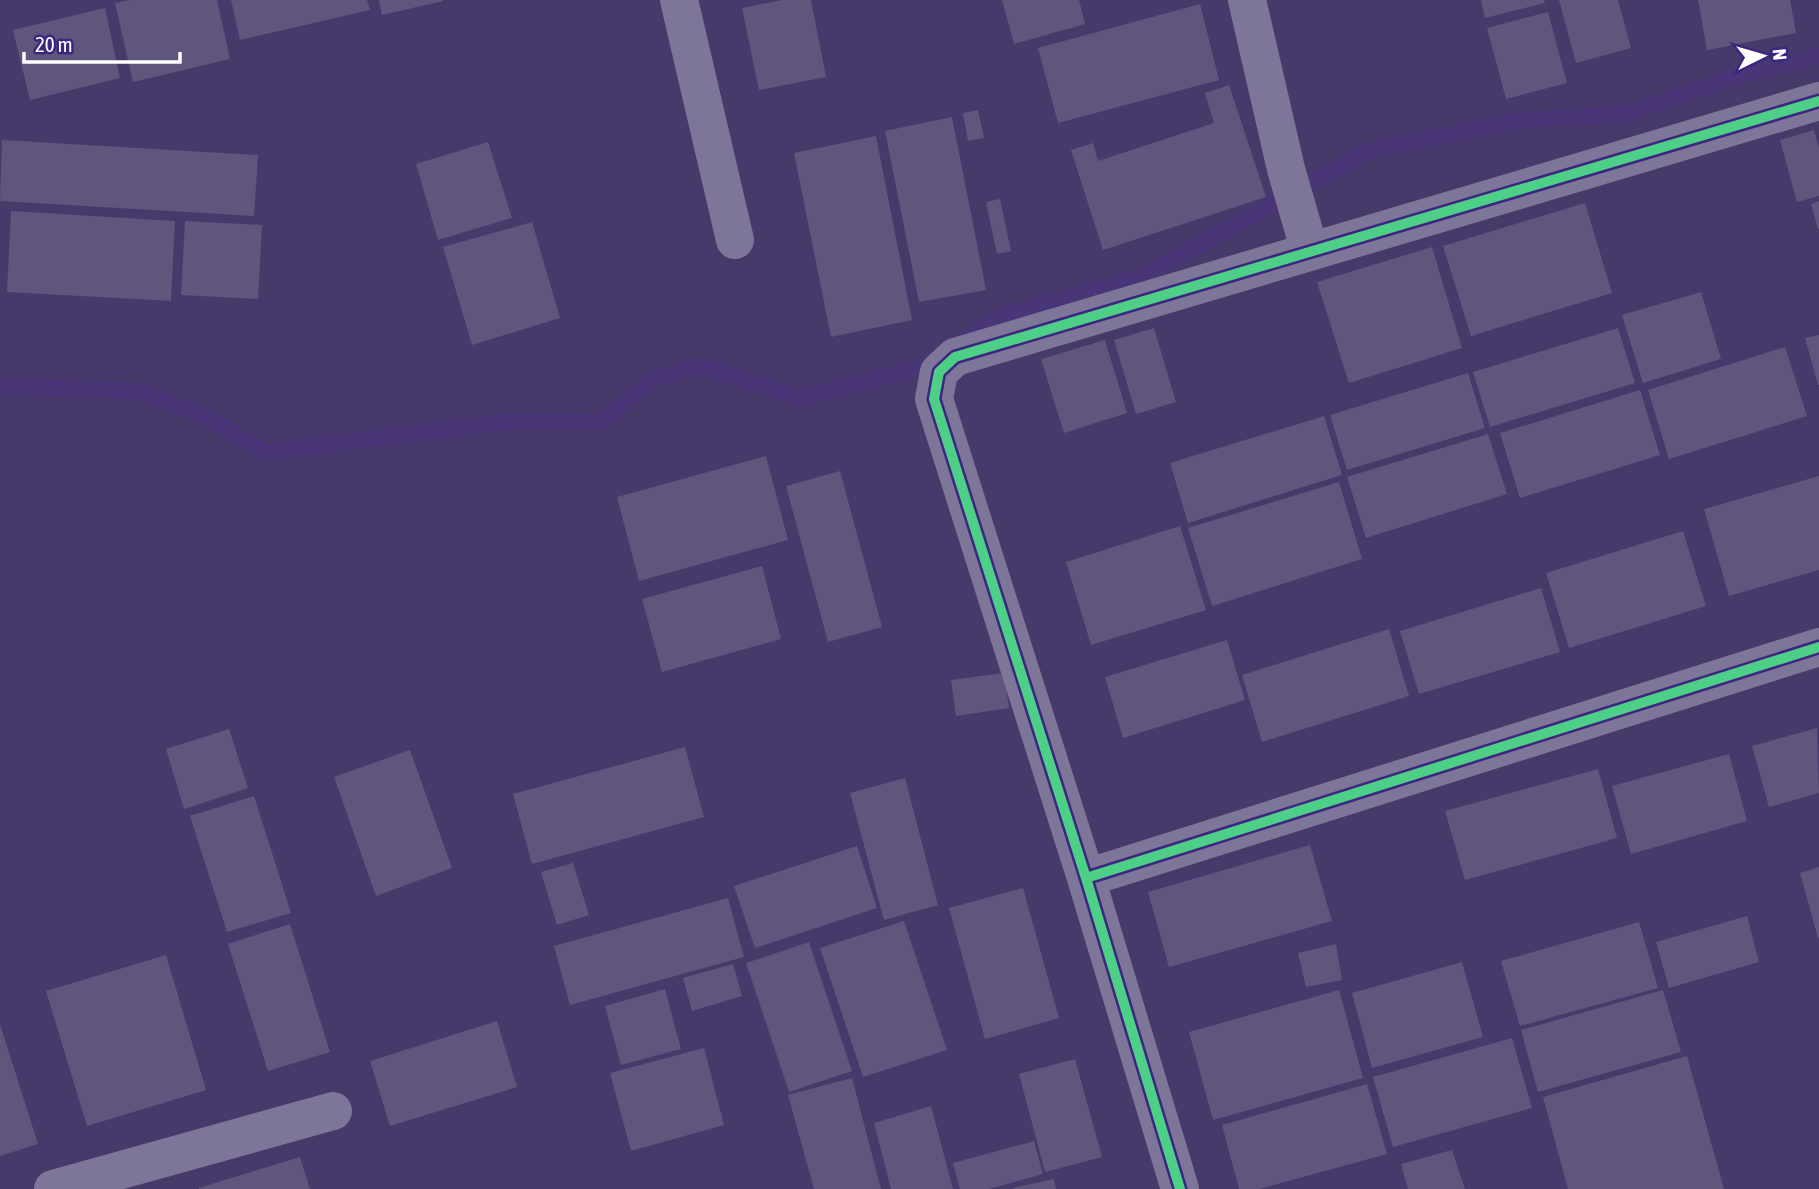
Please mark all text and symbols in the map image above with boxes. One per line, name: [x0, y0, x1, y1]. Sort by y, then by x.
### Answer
scale bar: [24, 21, 180, 65]
north arrow: [1728, 21, 1798, 91]
text: 20 m: [35, 32, 73, 56]
text: N: [1768, 48, 1791, 61]

